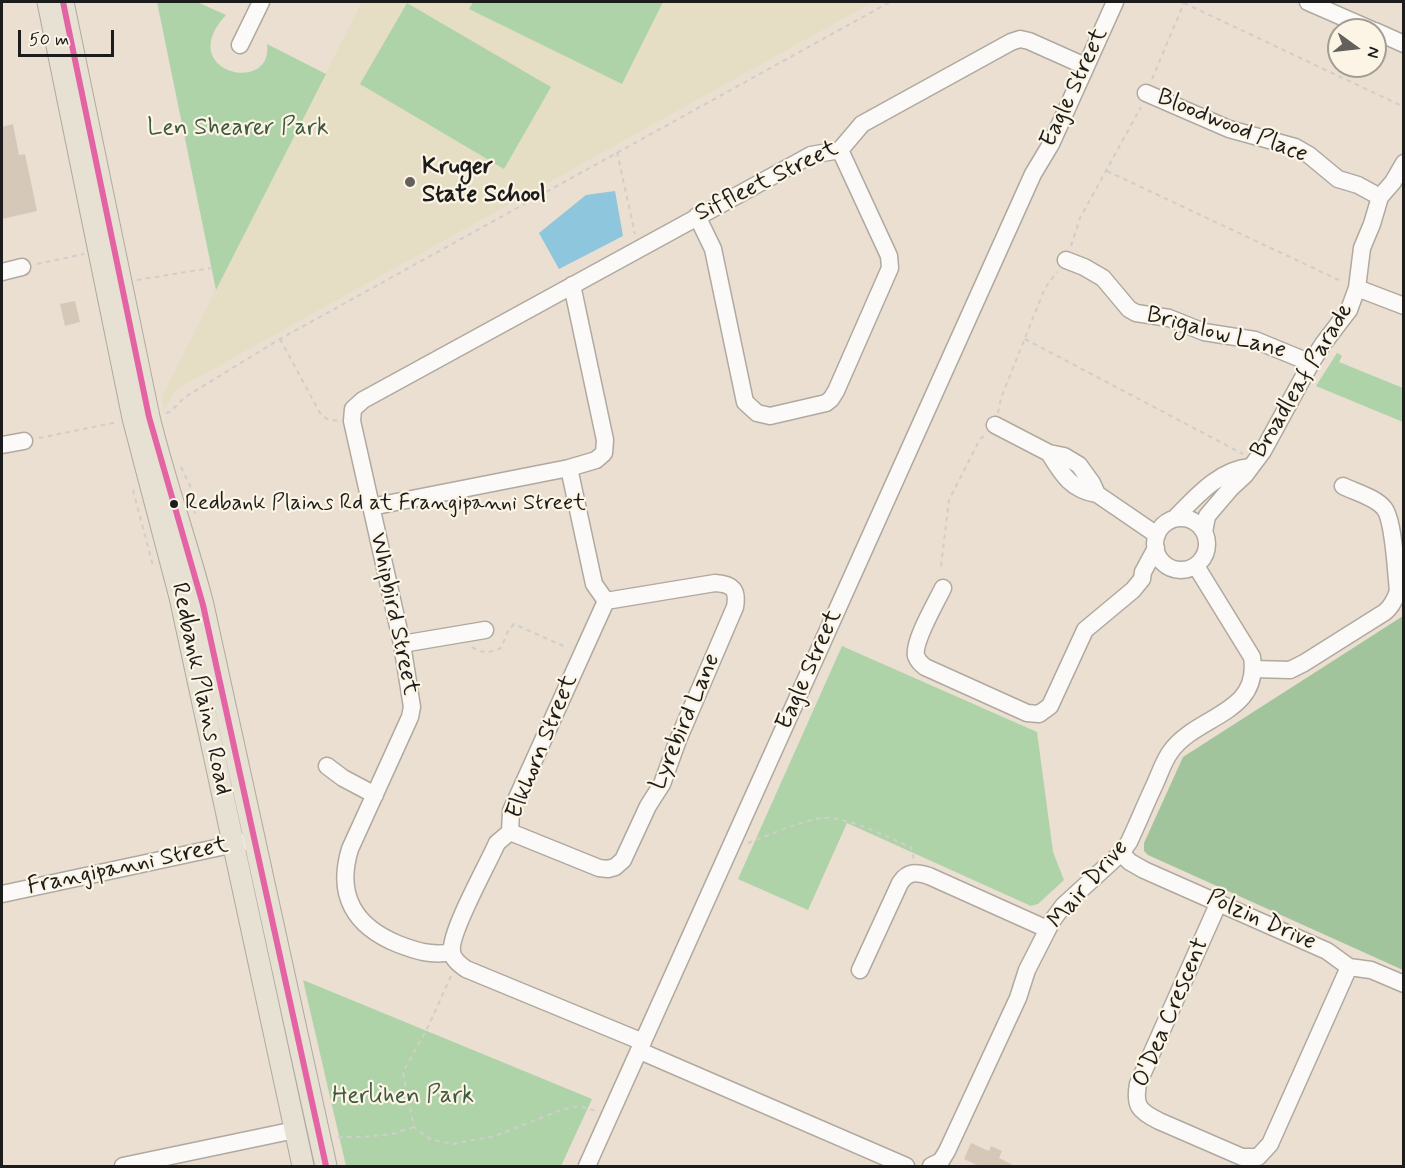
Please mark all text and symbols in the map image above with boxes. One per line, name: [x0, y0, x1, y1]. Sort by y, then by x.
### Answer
scale bar: [21, 18, 117, 56]
north arrow: [1327, 18, 1387, 78]
street label: Eagle Street: [1035, 24, 1115, 152]
text: 50 m: [29, 28, 69, 52]
text: N: [1361, 44, 1384, 60]
street label: Bloodwood Place: [1153, 84, 1311, 170]
park label: Len Shearer Park: [147, 115, 329, 143]
street label: Siffleet Street: [691, 135, 843, 229]
place label: Kruger State School: [422, 154, 546, 210]
marker: Kruger State School: [403, 175, 417, 189]
street label: Broadleaf Parade: [1245, 298, 1361, 464]
street label: Brigalow Lane: [1143, 302, 1289, 366]
place label: Redbank Plains Rd at Frangipanni Street: [185, 491, 586, 517]
marker: Redbank Plains Rd at Frangipanni Street: [168, 498, 180, 510]
street label: Whipbird Street: [362, 530, 424, 698]
street label: Redbank Plains Road: [163, 580, 237, 798]
street label: Eagle Street: [771, 605, 849, 735]
street label: Lyrebird Lane: [644, 649, 728, 795]
street label: Elkhorn Street: [501, 671, 585, 823]
street label: Frangipanni Street: [25, 832, 231, 902]
street label: Mair Drive: [1042, 835, 1136, 935]
street label: Polzin Drive: [1202, 884, 1320, 958]
street label: O'Dea Crescent: [1128, 934, 1216, 1092]
park label: Herlihen Park: [332, 1083, 474, 1111]

